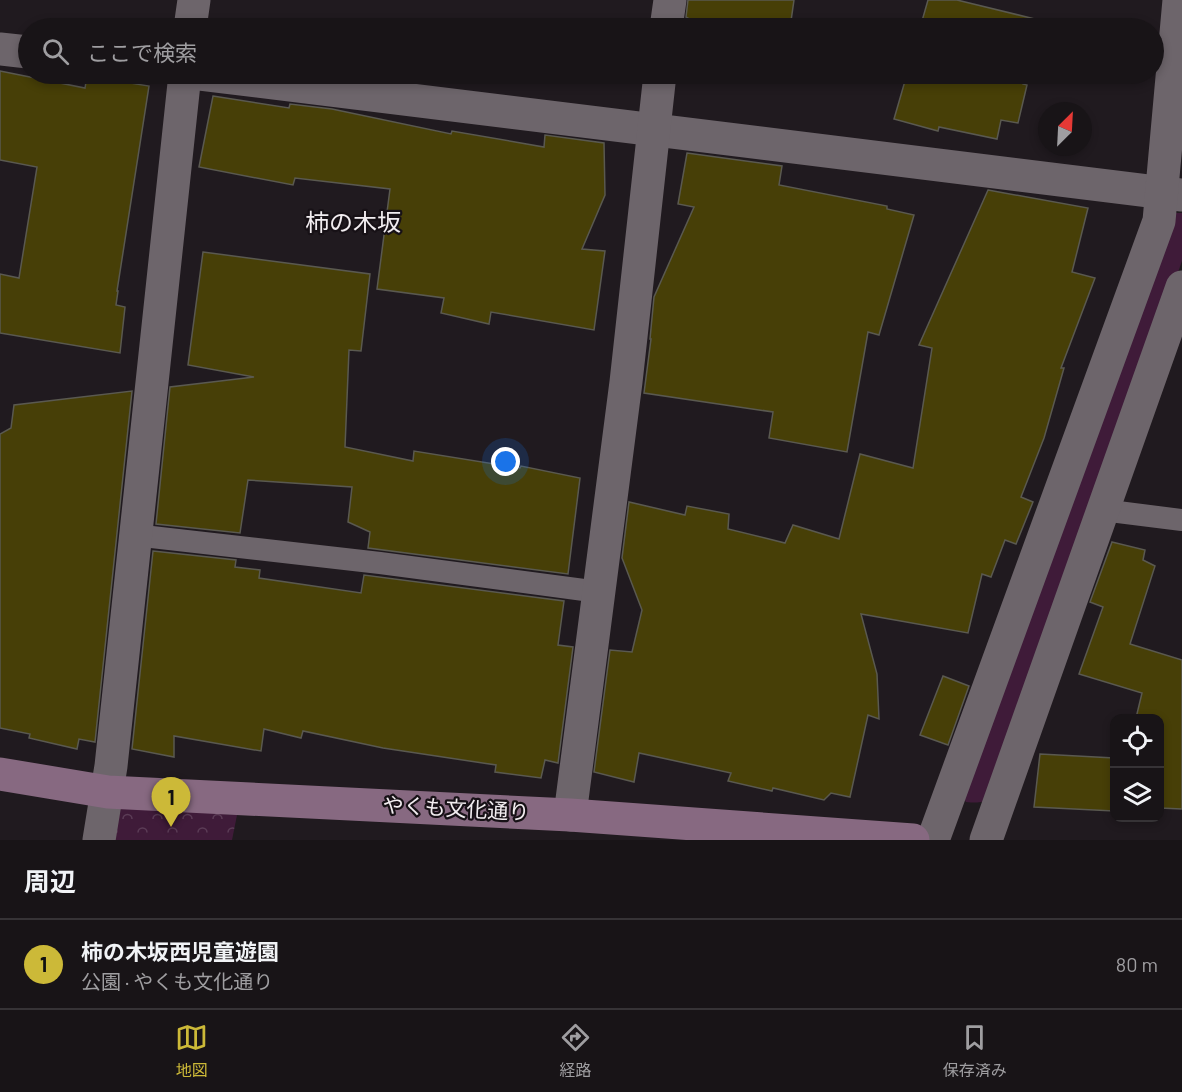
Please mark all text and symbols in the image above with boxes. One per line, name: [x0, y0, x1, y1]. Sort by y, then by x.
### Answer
search box: [18, 18, 1164, 84]
icon: search: [39, 35, 72, 68]
text: ここで検索: [87, 39, 197, 65]
north arrow: [1038, 102, 1092, 156]
district label: 柿の木坂: [305, 207, 401, 236]
your location: [491, 447, 520, 476]
map controls: [1110, 714, 1164, 822]
button: locate: [1110, 714, 1164, 768]
button: layers: [1110, 768, 1164, 822]
pin: 1: [152, 778, 190, 827]
street label: やくも文化通り: [382, 791, 530, 824]
text: 周辺: [24, 865, 76, 896]
text: 柿の木坂西児童遊園: [81, 938, 279, 964]
text: 1: [40, 952, 47, 976]
text: 80 m: [1116, 952, 1158, 976]
text: 公園 · やくも文化通り: [81, 969, 273, 993]
tab: 地図: [175, 1021, 208, 1081]
tab: 経路: [559, 1021, 592, 1081]
tab: 保存済み: [943, 1021, 1007, 1081]

